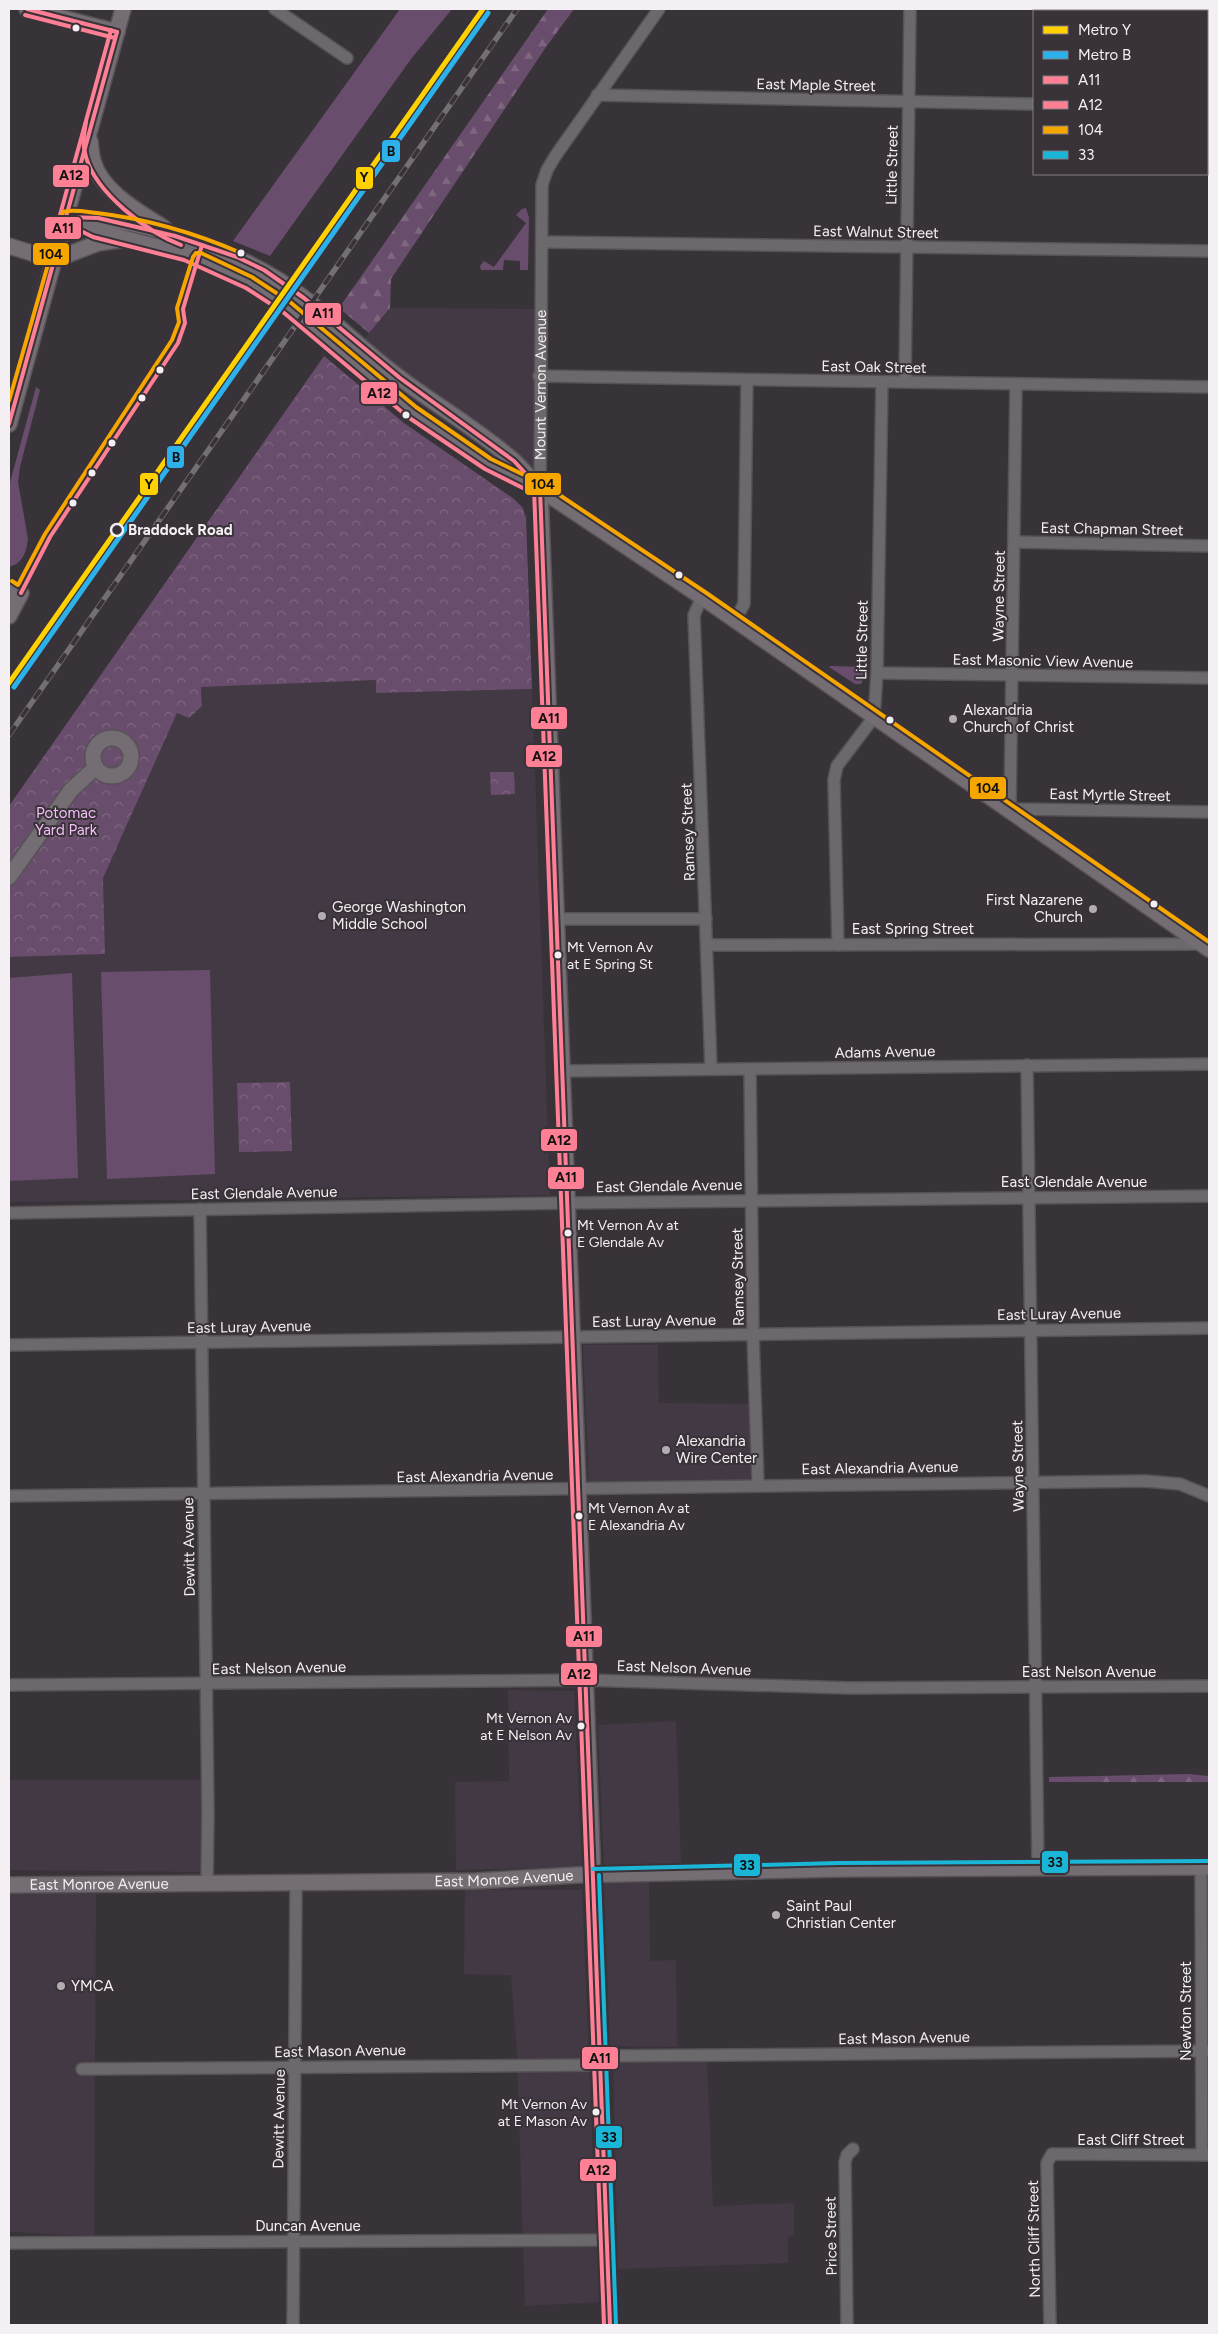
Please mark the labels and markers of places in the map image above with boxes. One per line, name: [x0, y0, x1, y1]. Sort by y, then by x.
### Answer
unlabelled marker: [71, 23, 81, 33]
unlabelled marker: [236, 248, 246, 258]
unlabelled marker: [155, 365, 165, 375]
unlabelled marker: [137, 393, 147, 403]
unlabelled marker: [401, 410, 411, 420]
unlabelled marker: [107, 438, 117, 448]
unlabelled marker: [87, 468, 97, 478]
unlabelled marker: [68, 498, 78, 508]
place label: Braddock Road: [128, 521, 233, 539]
marker: Braddock Road: [110, 523, 124, 537]
unlabelled marker: [674, 570, 684, 580]
place label: Alexandria Church of Christ: [963, 701, 1074, 736]
marker: Alexandria Church of Christ: [947, 713, 959, 725]
unlabelled marker: [885, 715, 895, 725]
place label: First Nazarene Church: [986, 891, 1083, 926]
place label: George Washington Middle School: [332, 898, 466, 933]
unlabelled marker: [1149, 899, 1159, 909]
marker: First Nazarene Church: [1087, 903, 1099, 915]
marker: George Washington Middle School: [316, 910, 328, 922]
place label: Mt Vernon Av at E Spring St: [567, 939, 654, 973]
marker: Mt Vernon Av at E Spring St: [553, 950, 563, 960]
place label: Mt Vernon Av at E Glendale Av: [577, 1217, 679, 1251]
marker: Mt Vernon Av at E Glendale Av: [563, 1228, 573, 1238]
place label: Alexandria Wire Center: [676, 1432, 757, 1467]
marker: Alexandria Wire Center: [660, 1444, 672, 1456]
place label: Mt Vernon Av at E Alexandria Av: [588, 1500, 690, 1534]
marker: Mt Vernon Av at E Alexandria Av: [574, 1511, 584, 1521]
place label: Mt Vernon Av at E Nelson Av: [480, 1710, 573, 1744]
marker: Mt Vernon Av at E Nelson Av: [576, 1721, 586, 1731]
place label: Saint Paul Christian Center: [786, 1897, 896, 1932]
marker: Saint Paul Christian Center: [770, 1909, 782, 1921]
place label: YMCA: [71, 1977, 114, 1995]
marker: YMCA: [55, 1980, 67, 1992]
place label: Mt Vernon Av at E Mason Av: [498, 2096, 588, 2130]
marker: Mt Vernon Av at E Mason Av: [591, 2107, 601, 2117]

